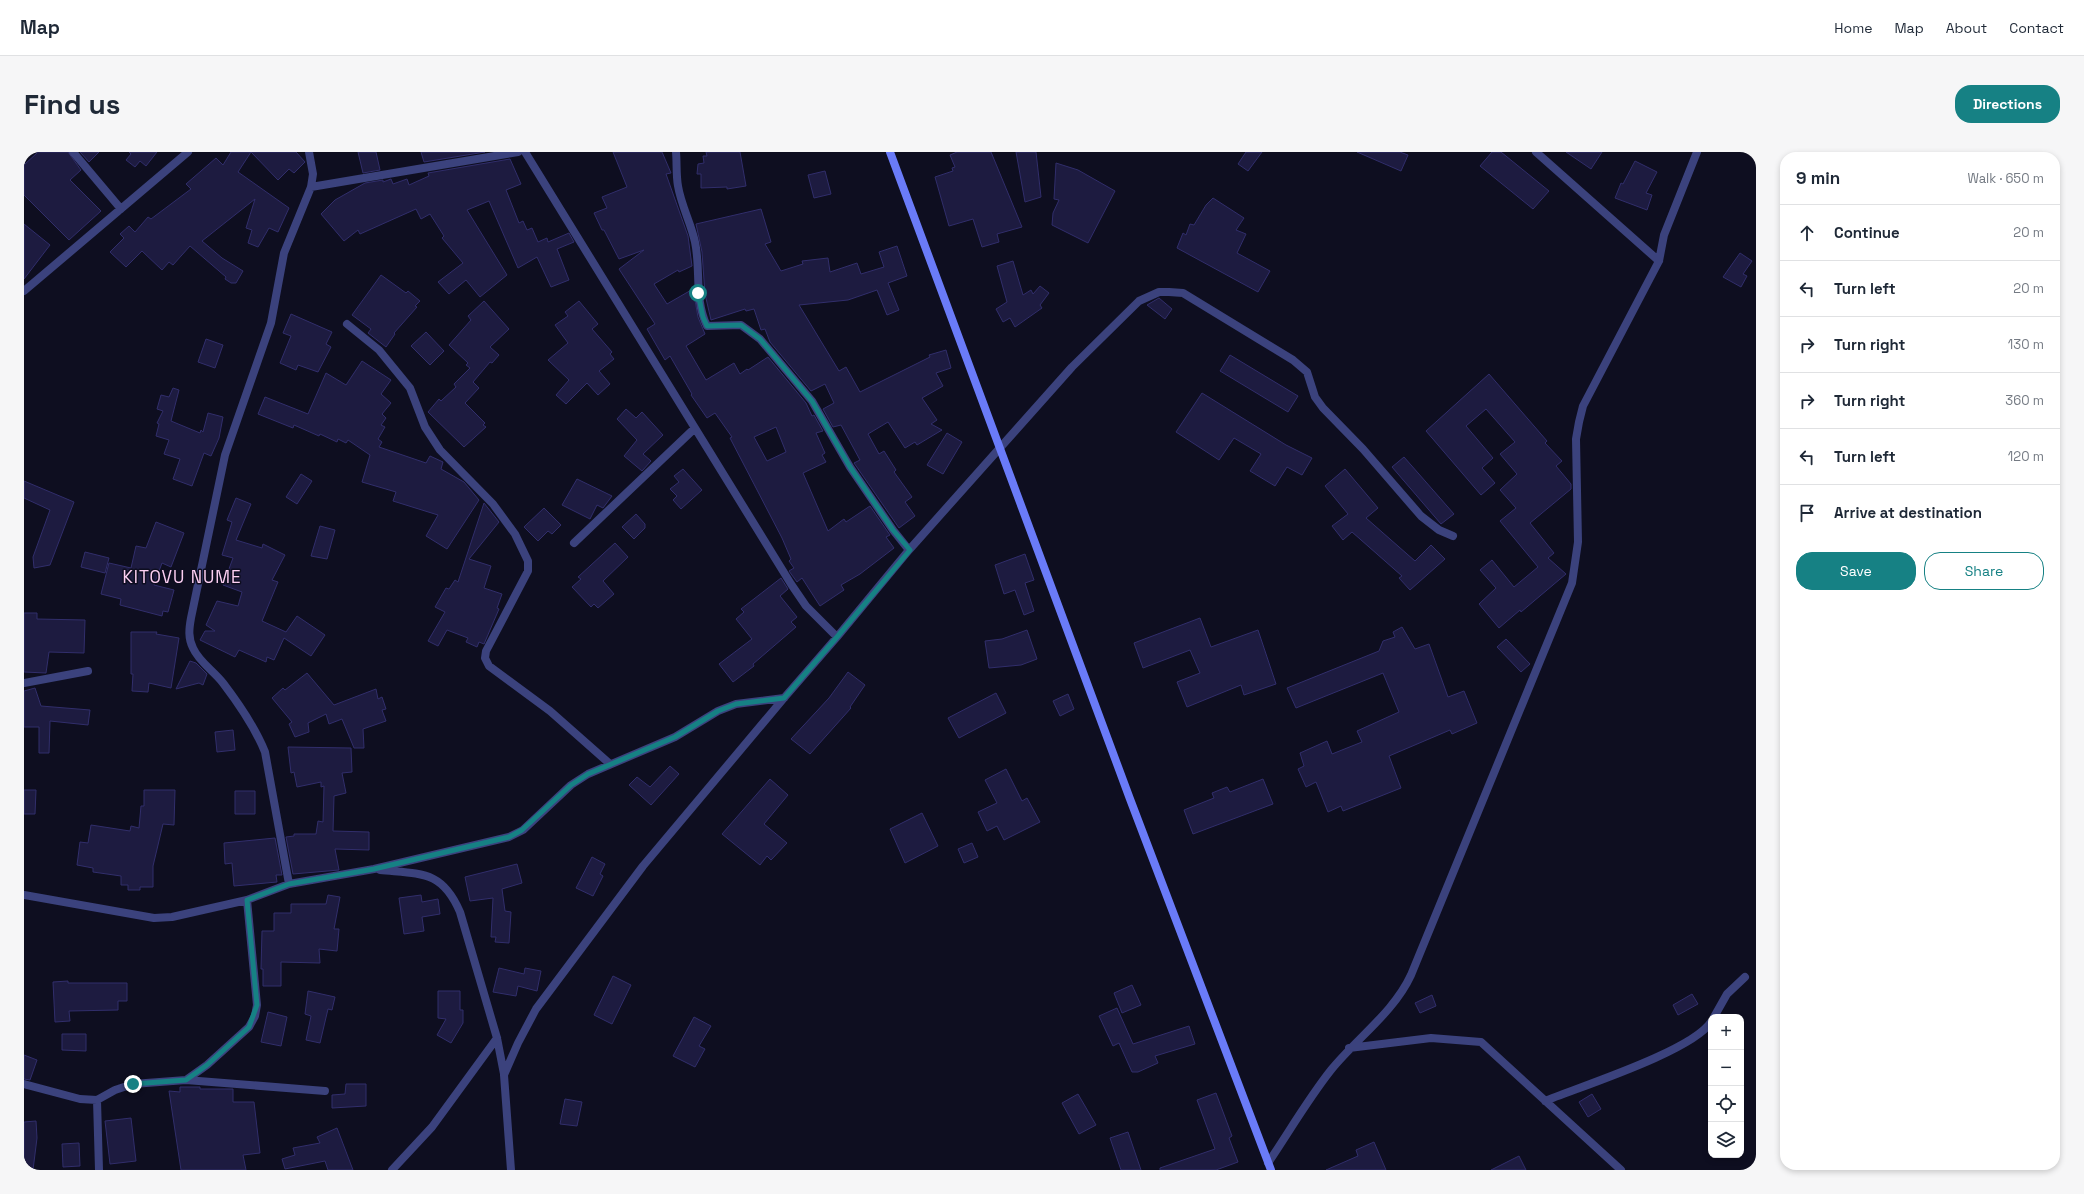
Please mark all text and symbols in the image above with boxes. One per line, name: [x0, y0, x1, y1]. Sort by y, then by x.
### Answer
text: Map: [20, 15, 60, 40]
text: Home: [1834, 19, 1872, 37]
text: Map: [1894, 19, 1924, 37]
text: About: [1946, 19, 1987, 37]
text: Contact: [2009, 19, 2064, 37]
button: Directions: [1955, 85, 2060, 123]
text: Find us: [24, 86, 121, 122]
text: 9 min: [1796, 167, 1840, 189]
text: Walk · 650 m: [1967, 170, 2044, 187]
icon: ahead: [1796, 222, 1818, 244]
text: Continue: [1834, 223, 1900, 242]
text: 20 m: [2013, 224, 2044, 241]
icon: left: [1796, 278, 1818, 300]
text: Turn left: [1834, 279, 1896, 298]
text: 20 m: [2013, 280, 2044, 297]
route start: [689, 284, 707, 302]
icon: right: [1796, 334, 1818, 356]
text: Turn right: [1834, 335, 1905, 354]
text: 130 m: [2008, 336, 2044, 353]
icon: right: [1796, 390, 1818, 412]
text: Turn right: [1834, 391, 1905, 410]
text: 360 m: [2005, 392, 2044, 409]
icon: left: [1796, 446, 1818, 468]
text: Turn left: [1834, 447, 1896, 466]
text: 120 m: [2008, 448, 2044, 465]
icon: arrive: [1796, 502, 1818, 524]
text: Arrive at destination: [1834, 503, 1982, 522]
button: Save: [1796, 552, 1916, 590]
button: Share: [1924, 552, 2044, 590]
district label: KITOVU NUME: [122, 566, 242, 588]
map controls: [1708, 1014, 1744, 1158]
button: +: [1708, 1014, 1744, 1050]
button: −: [1708, 1050, 1744, 1086]
route end: [124, 1075, 142, 1093]
button: locate: [1708, 1086, 1744, 1122]
button: layers: [1708, 1122, 1744, 1158]

